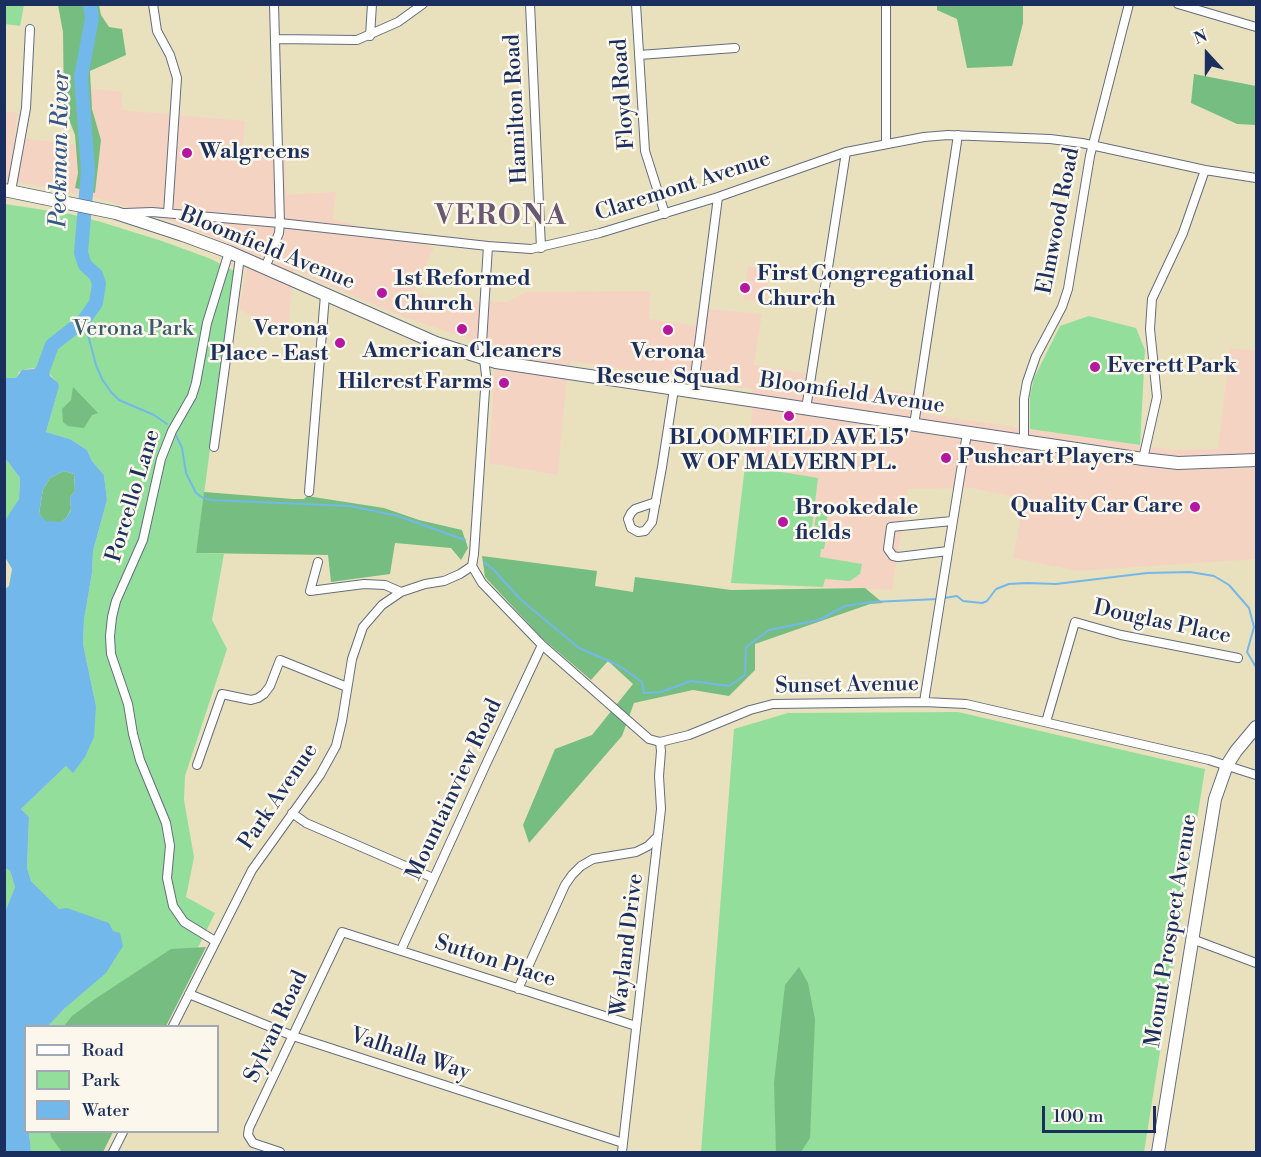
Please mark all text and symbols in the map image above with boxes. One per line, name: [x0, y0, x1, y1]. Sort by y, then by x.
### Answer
north arrow: [1177, 24, 1237, 84]
text: N: [1191, 26, 1210, 49]
street label: Hamilton Road: [500, 33, 534, 185]
street label: Floyd Road: [607, 38, 641, 150]
water label: Peckman River: [45, 70, 77, 228]
place label: Walgreens: [199, 140, 310, 166]
marker: Walgreens: [180, 146, 194, 160]
street label: Claremont Avenue: [592, 146, 774, 228]
street label: Elmwood Road: [1032, 146, 1086, 296]
district label: VERONA: [435, 200, 567, 234]
street label: Bloomfield Avenue: [176, 202, 358, 296]
place label: First Congregational Church: [757, 262, 974, 314]
place label: 1st Reformed Church: [394, 267, 531, 318]
marker: First Congregational Church: [738, 281, 752, 295]
marker: 1st Reformed Church: [375, 286, 389, 300]
park label: Verona Park: [72, 317, 194, 343]
place label: Verona Place - East: [210, 317, 328, 368]
marker: American Cleaners: [455, 322, 469, 336]
marker: Verona Rescue Squad: [661, 323, 675, 337]
marker: Verona Place - East: [333, 336, 347, 350]
place label: American Cleaners: [363, 339, 561, 365]
place label: Verona Rescue Squad: [596, 340, 740, 392]
place label: Everett Park: [1107, 354, 1237, 380]
marker: Everett Park: [1088, 360, 1102, 374]
street label: Bloomfield Avenue: [758, 368, 946, 420]
place label: Hilcrest Farms: [338, 370, 492, 396]
marker: Hilcrest Farms: [497, 376, 511, 390]
marker: BLOOMFIELD AVE 15' W OF MALVERN PL.: [782, 409, 796, 423]
place label: BLOOMFIELD AVE 15' W OF MALVERN PL.: [669, 426, 909, 478]
street label: Porcello Lane: [101, 427, 167, 565]
place label: Pushcart Players: [958, 445, 1134, 471]
marker: Pushcart Players: [939, 451, 953, 465]
place label: Quality Car Care: [1010, 494, 1183, 520]
place label: Brookedale fields: [795, 496, 918, 548]
marker: Quality Car Care: [1188, 500, 1202, 514]
marker: Brookedale fields: [776, 515, 790, 529]
street label: Douglas Place: [1091, 596, 1233, 650]
street label: Sunset Avenue: [775, 672, 919, 700]
street label: Mountainview Road: [401, 695, 509, 885]
street label: Park Avenue: [234, 739, 324, 855]
street label: Mount Prospect Avenue: [1141, 812, 1203, 1050]
street label: Wayland Drive: [606, 872, 650, 1018]
street label: Sutton Place: [431, 930, 559, 994]
street label: Sylvan Road: [240, 967, 314, 1087]
street label: Valhalla Way: [347, 1023, 473, 1087]
legend: [24, 1025, 219, 1133]
text: Road: [82, 1039, 124, 1062]
text: Park: [82, 1069, 119, 1092]
scale bar: [1045, 1094, 1159, 1132]
text: Water: [82, 1099, 129, 1122]
text: 100 m: [1053, 1105, 1104, 1128]

